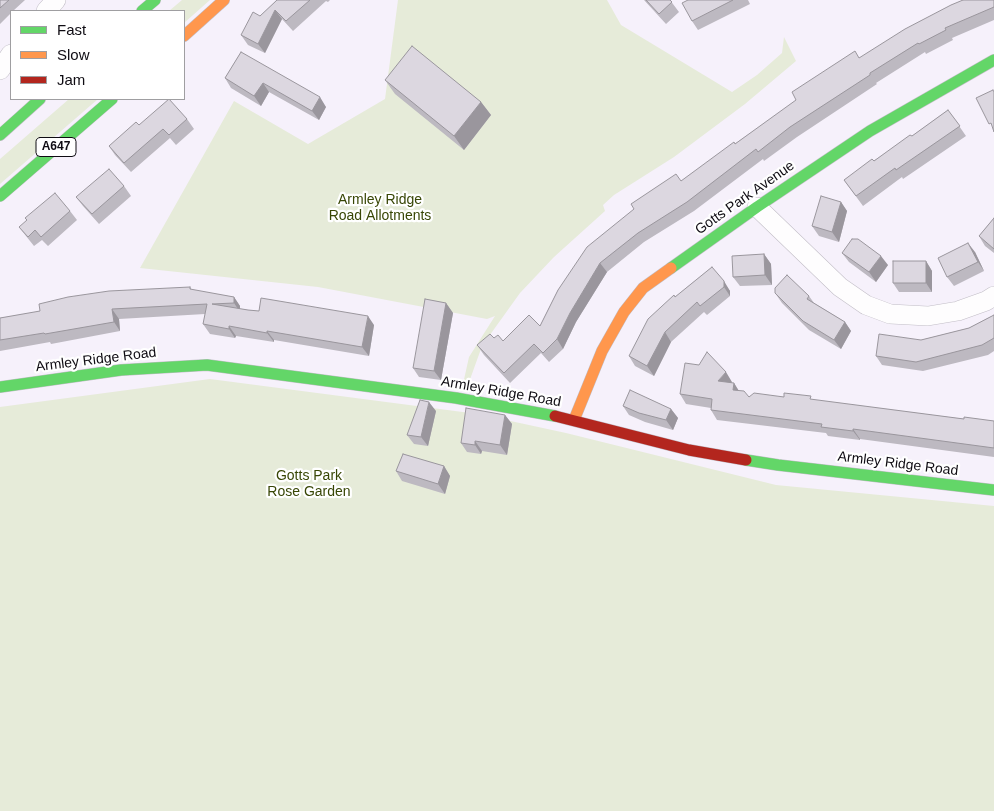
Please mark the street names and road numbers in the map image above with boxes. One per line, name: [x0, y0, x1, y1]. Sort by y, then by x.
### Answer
road number: A647: [36, 138, 76, 156]
street label: Gotts Park Avenue: [692, 157, 798, 239]
street label: Armley Ridge Road: [35, 344, 157, 376]
street label: Armley Ridge Road: [440, 373, 562, 411]
street label: Armley Ridge Road: [837, 448, 959, 480]

